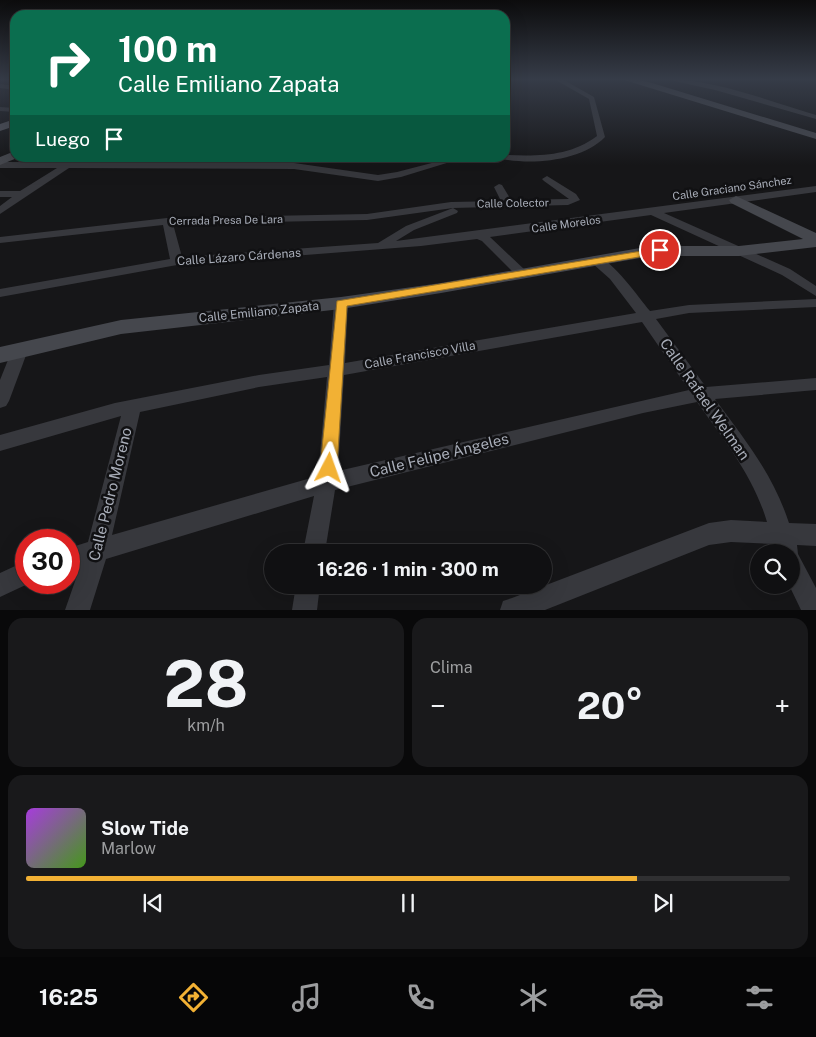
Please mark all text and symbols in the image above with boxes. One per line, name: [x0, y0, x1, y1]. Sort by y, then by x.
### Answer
text: 100 m: [118, 29, 217, 70]
icon: right: [35, 30, 100, 95]
text: Calle Emiliano Zapata: [118, 71, 339, 97]
icon: arrive: [100, 125, 128, 153]
text: Luego: [35, 128, 90, 150]
street label: Calle Graciano Sánchez: [672, 174, 792, 202]
street label: Calle Colector: [477, 196, 549, 210]
street label: Cerrada Presa De Lara: [169, 213, 283, 227]
street label: Calle Morelos: [531, 213, 602, 235]
pin: [639, 229, 681, 271]
icon: arrive: [646, 236, 674, 264]
street label: Calle Lázaro Cárdenas: [177, 246, 301, 268]
street label: Calle Emiliano Zapata: [198, 299, 320, 325]
street label: Calle Rafael Welman: [657, 335, 753, 463]
street label: Calle Francisco Villa: [363, 338, 477, 372]
street label: Calle Pedro Moreno: [85, 426, 135, 562]
street label: Calle Felipe Ángeles: [368, 430, 510, 480]
position arrow: [302, 441, 354, 493]
speed limit sign: 30: [15, 529, 80, 594]
map controls: [750, 544, 800, 594]
button: search: [750, 544, 800, 594]
text: 16:26 · 1 min · 300 m: [317, 558, 499, 580]
text: 28: [164, 645, 248, 722]
text: Clima: [430, 658, 473, 677]
text: 20°: [577, 683, 643, 728]
text: −: [430, 689, 446, 722]
text: +: [774, 689, 790, 722]
text: km/h: [187, 716, 225, 735]
text: Slow Tide: [101, 817, 189, 839]
text: Marlow: [101, 839, 156, 858]
icon: previous: [139, 889, 167, 917]
icon: pause: [394, 889, 422, 917]
icon: next: [649, 889, 677, 917]
icon: directions: [176, 980, 211, 1015]
icon: music: [289, 980, 324, 1015]
icon: phone: [403, 980, 438, 1015]
icon: climate: [516, 980, 551, 1015]
icon: car: [629, 980, 664, 1015]
icon: filters: [742, 980, 777, 1015]
text: 16:25: [39, 984, 98, 1010]

